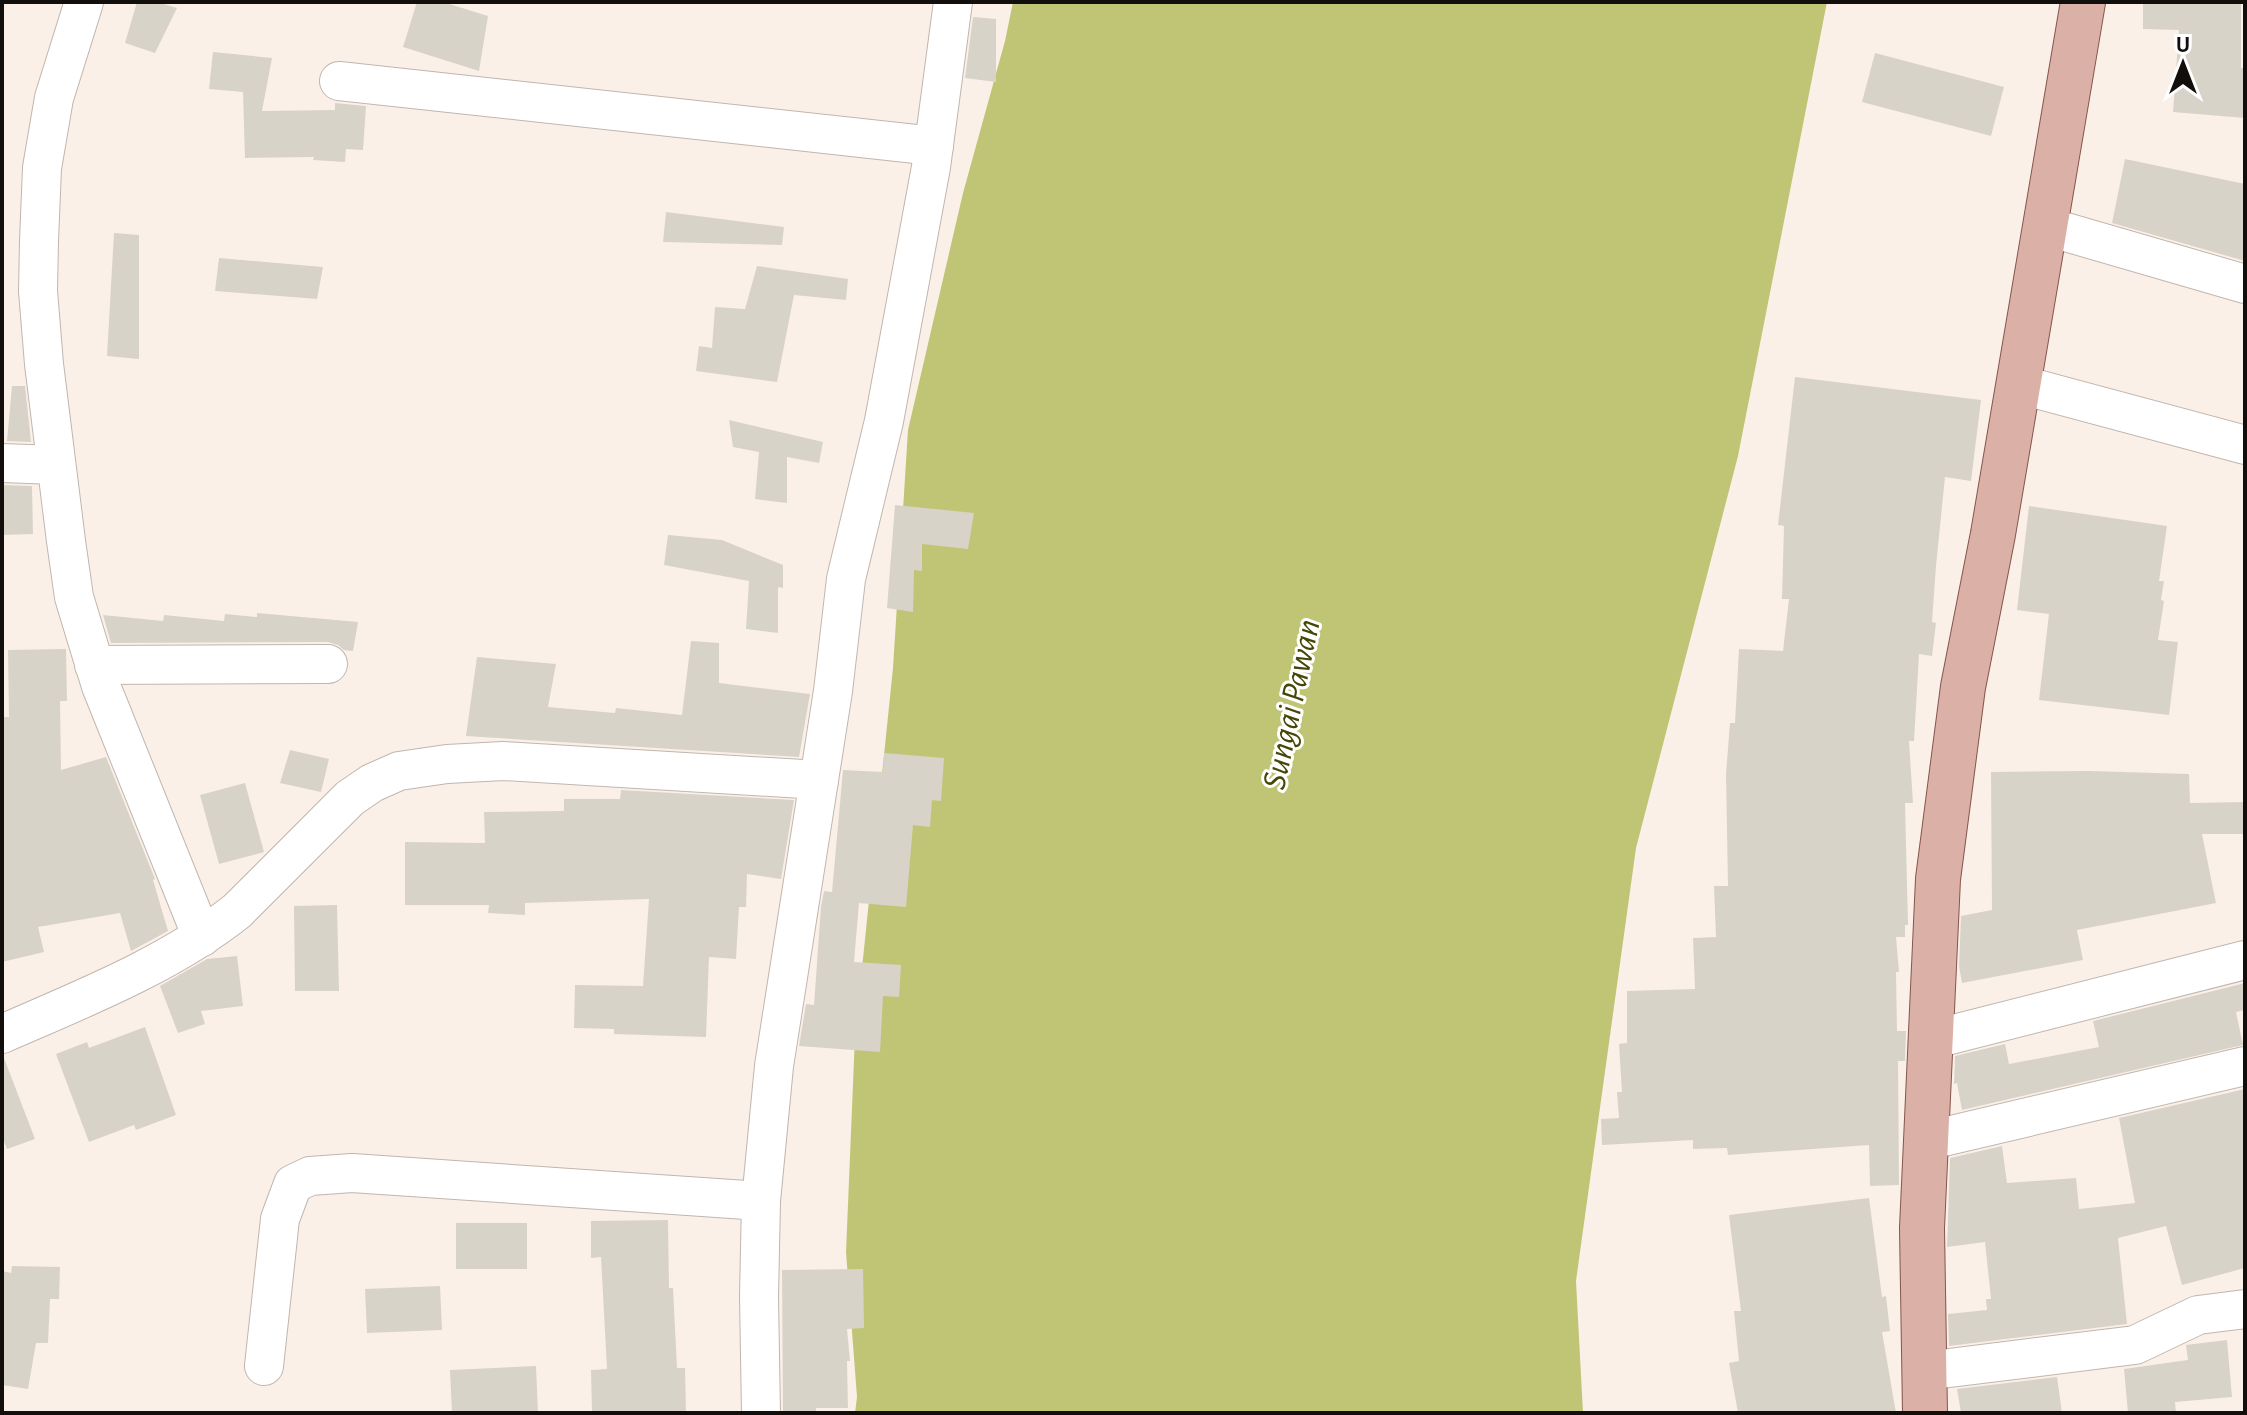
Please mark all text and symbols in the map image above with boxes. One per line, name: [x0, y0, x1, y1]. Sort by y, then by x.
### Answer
north arrow: [2143, 24, 2223, 104]
text: U: [2176, 34, 2190, 56]
water label: Sungai Pawan: [1257, 616, 1327, 793]

